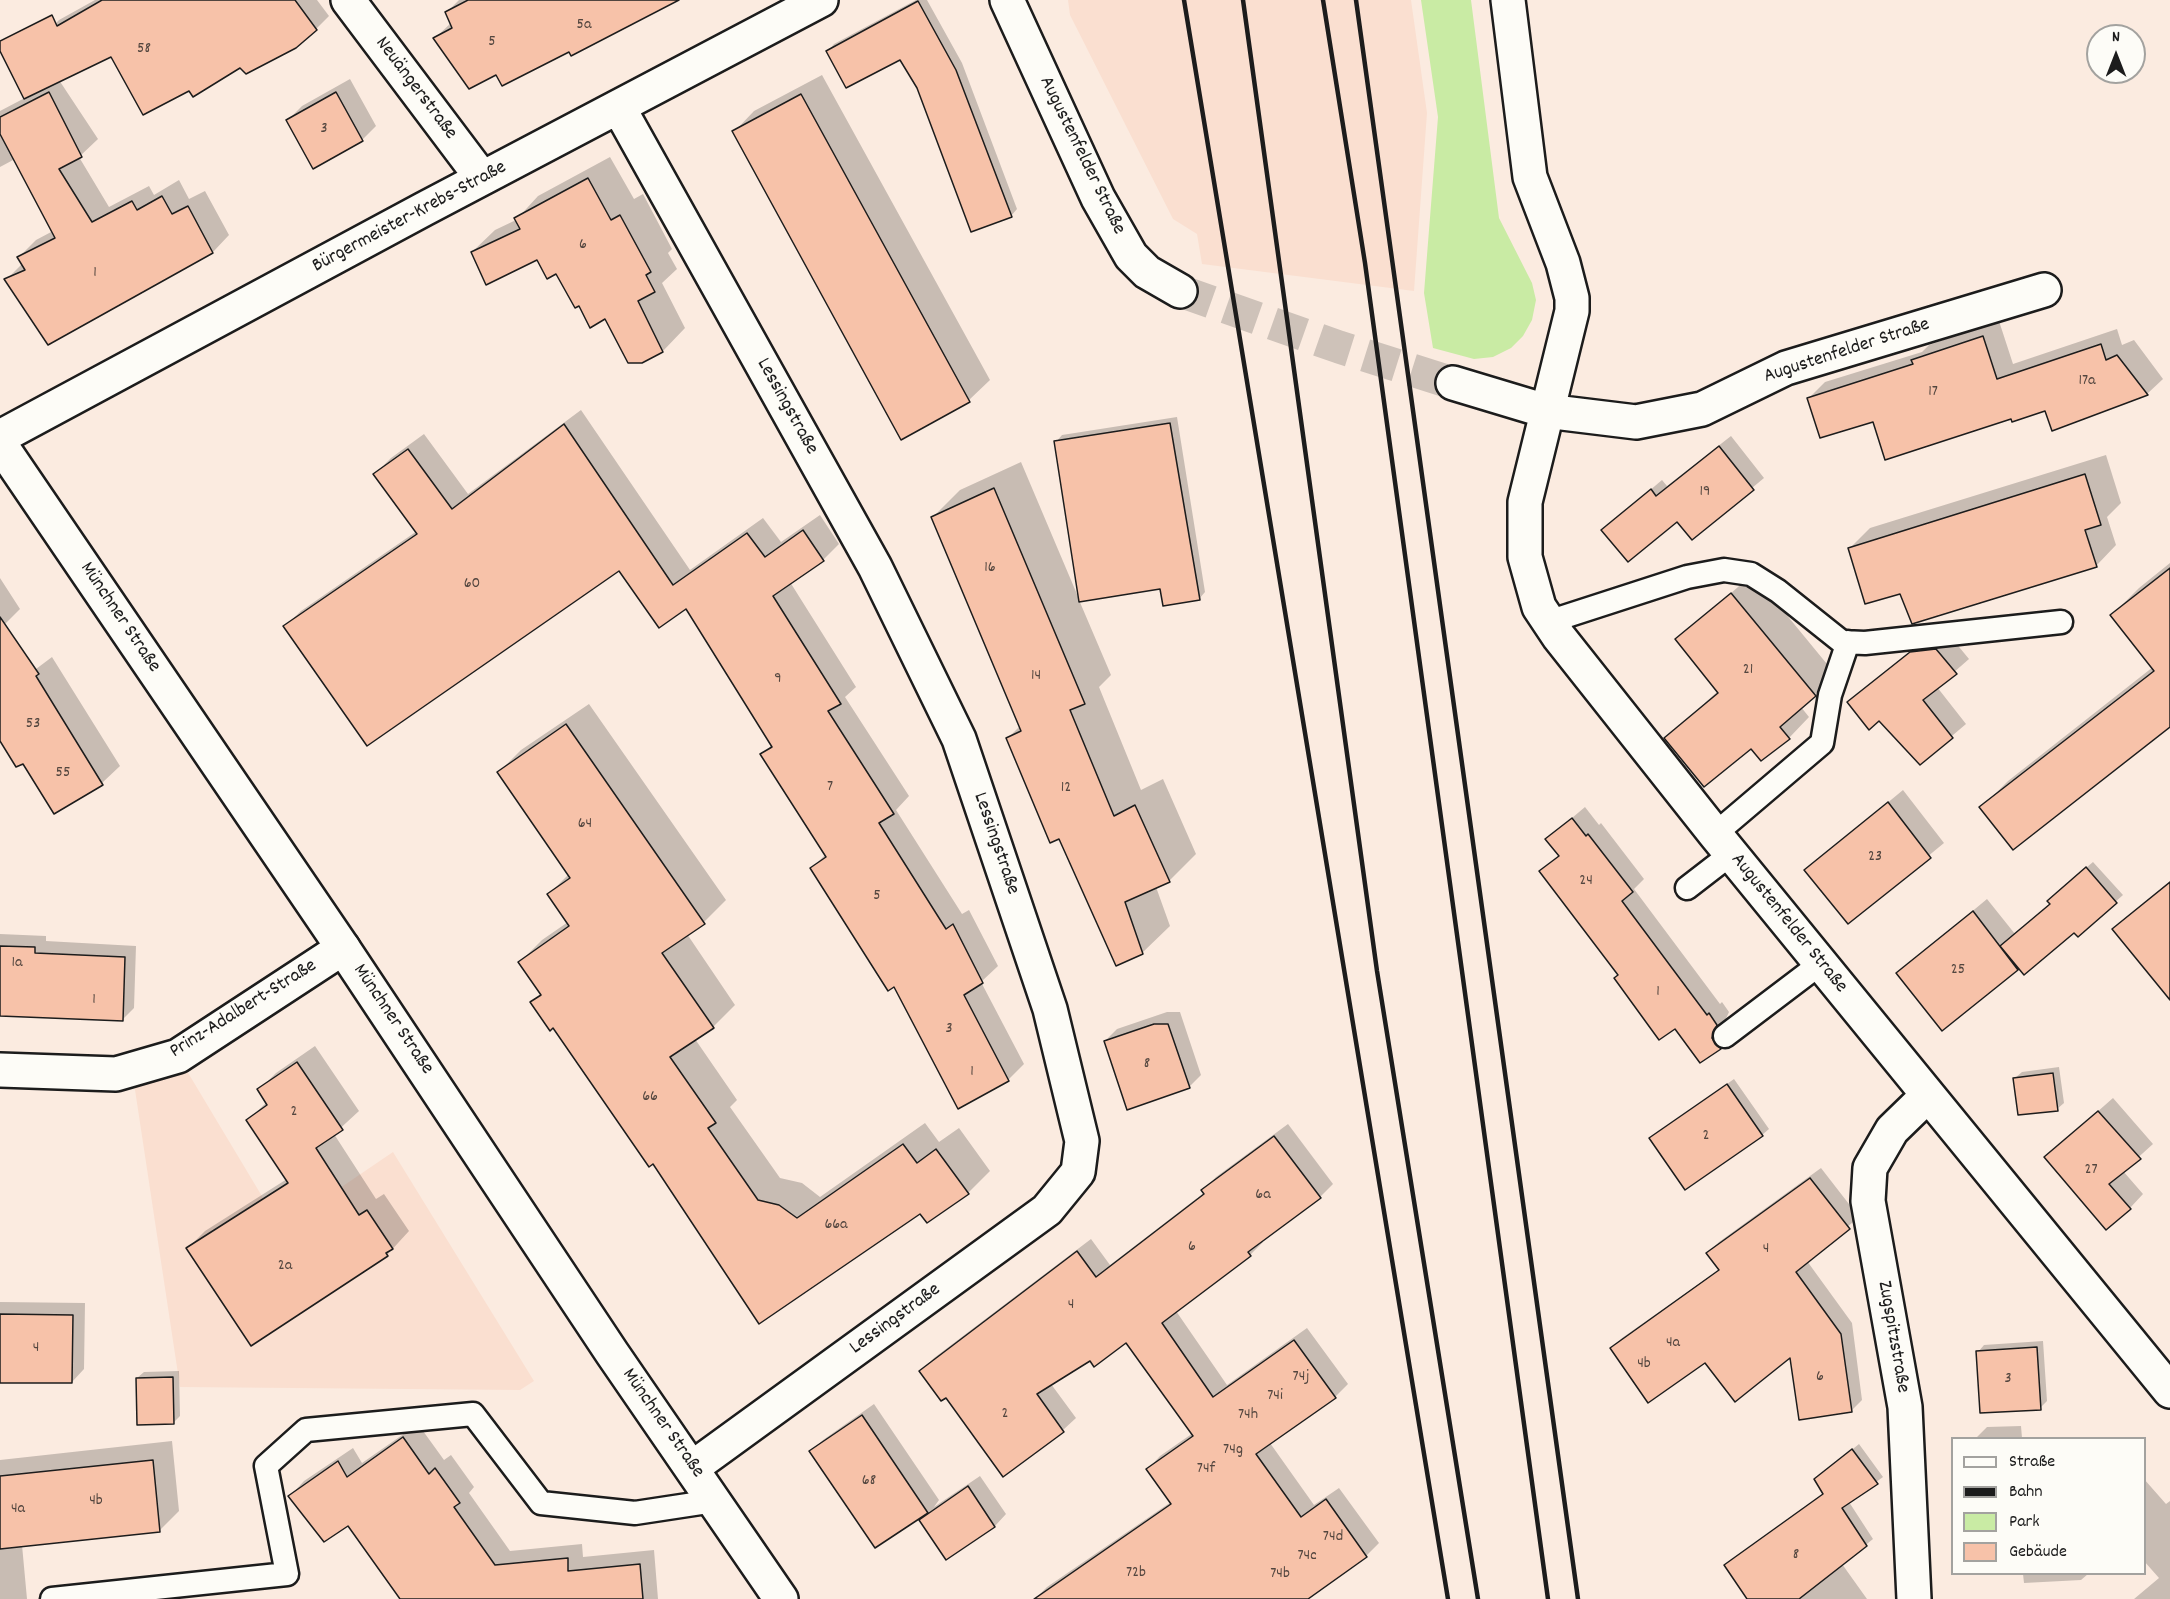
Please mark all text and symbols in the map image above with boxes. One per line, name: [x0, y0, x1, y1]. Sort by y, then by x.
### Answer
house number: 5a: [577, 16, 591, 36]
north arrow: [2086, 24, 2146, 84]
text: N: [2112, 26, 2120, 49]
street label: Neuängerstraße: [369, 33, 461, 145]
house number: 5: [488, 33, 496, 53]
house number: 58: [137, 40, 151, 60]
street label: Augustenfelder Straße: [1032, 73, 1130, 239]
house number: 3: [320, 120, 328, 140]
street label: Bürgermeister-Krebs-Straße: [309, 157, 511, 279]
house number: 6: [579, 236, 587, 256]
house number: 1: [93, 264, 97, 284]
street label: Augustenfelder Straße: [1761, 314, 1933, 390]
street label: Lessingstraße: [750, 355, 822, 459]
house number: 17a: [2078, 372, 2096, 392]
house number: 17: [1928, 383, 1938, 403]
house number: 19: [1700, 483, 1710, 503]
street label: Münchner Straße: [73, 558, 165, 678]
house number: 16: [984, 559, 996, 579]
house number: 60: [464, 575, 480, 595]
house number: 21: [1743, 661, 1753, 681]
house number: 14: [1031, 667, 1041, 687]
house number: 9: [774, 670, 782, 690]
house number: 53: [26, 715, 40, 735]
house number: 55: [56, 764, 70, 784]
house number: 7: [827, 778, 833, 798]
house number: 12: [1061, 779, 1071, 799]
street label: Lessingstraße: [966, 790, 1024, 898]
house number: 64: [578, 815, 592, 835]
house number: 23: [1868, 848, 1882, 868]
street label: Augustenfelder Straße: [1724, 849, 1852, 999]
house number: 24: [1579, 872, 1593, 892]
house number: 5: [873, 887, 881, 907]
house number: 1a: [11, 954, 23, 974]
street label: Prinz-Adalbert-Straße: [166, 955, 322, 1065]
street label: Münchner Straße: [346, 960, 438, 1080]
house number: 25: [1951, 961, 1965, 981]
house number: 1: [1656, 983, 1660, 1003]
house number: 1: [92, 991, 96, 1011]
house number: 3: [945, 1020, 953, 1040]
house number: 8: [1144, 1055, 1150, 1075]
house number: 1: [970, 1063, 974, 1083]
house number: 66: [642, 1088, 658, 1108]
house number: 2: [291, 1103, 297, 1123]
house number: 2: [1703, 1127, 1709, 1147]
house number: 27: [2084, 1161, 2098, 1181]
house number: 6a: [1255, 1186, 1271, 1206]
house number: 66a: [824, 1216, 848, 1236]
house number: 6: [1188, 1238, 1196, 1258]
house number: 4: [1763, 1240, 1769, 1260]
house number: 2a: [278, 1257, 292, 1277]
street label: Lessingstraße: [846, 1279, 946, 1361]
street label: Zugspitzstraße: [1870, 1279, 1914, 1395]
house number: 4: [1068, 1296, 1074, 1316]
house number: 4a: [1666, 1334, 1680, 1354]
house number: 4: [33, 1339, 39, 1359]
house number: 4b: [1637, 1355, 1651, 1375]
street label: Münchner Straße: [615, 1365, 709, 1483]
house number: 74j: [1293, 1368, 1309, 1388]
house number: 6: [1816, 1368, 1824, 1388]
house number: 3: [2004, 1370, 2012, 1390]
house number: 74i: [1267, 1387, 1283, 1407]
house number: 2: [1002, 1405, 1008, 1425]
house number: 74h: [1238, 1406, 1258, 1426]
legend: [1951, 1437, 2146, 1575]
house number: 74g: [1223, 1441, 1243, 1461]
text: Straße: [2009, 1450, 2055, 1475]
house number: 74f: [1197, 1460, 1215, 1480]
house number: 68: [862, 1472, 876, 1492]
text: Bahn: [2009, 1480, 2043, 1505]
house number: 4b: [89, 1492, 103, 1512]
house number: 4a: [11, 1500, 25, 1520]
text: Park: [2009, 1510, 2040, 1535]
house number: 74d: [1323, 1528, 1343, 1548]
text: Gebäude: [2009, 1540, 2067, 1565]
house number: 8: [1793, 1546, 1799, 1566]
house number: 74c: [1297, 1547, 1317, 1567]
house number: 72b: [1126, 1564, 1146, 1584]
house number: 74b: [1270, 1565, 1290, 1585]

